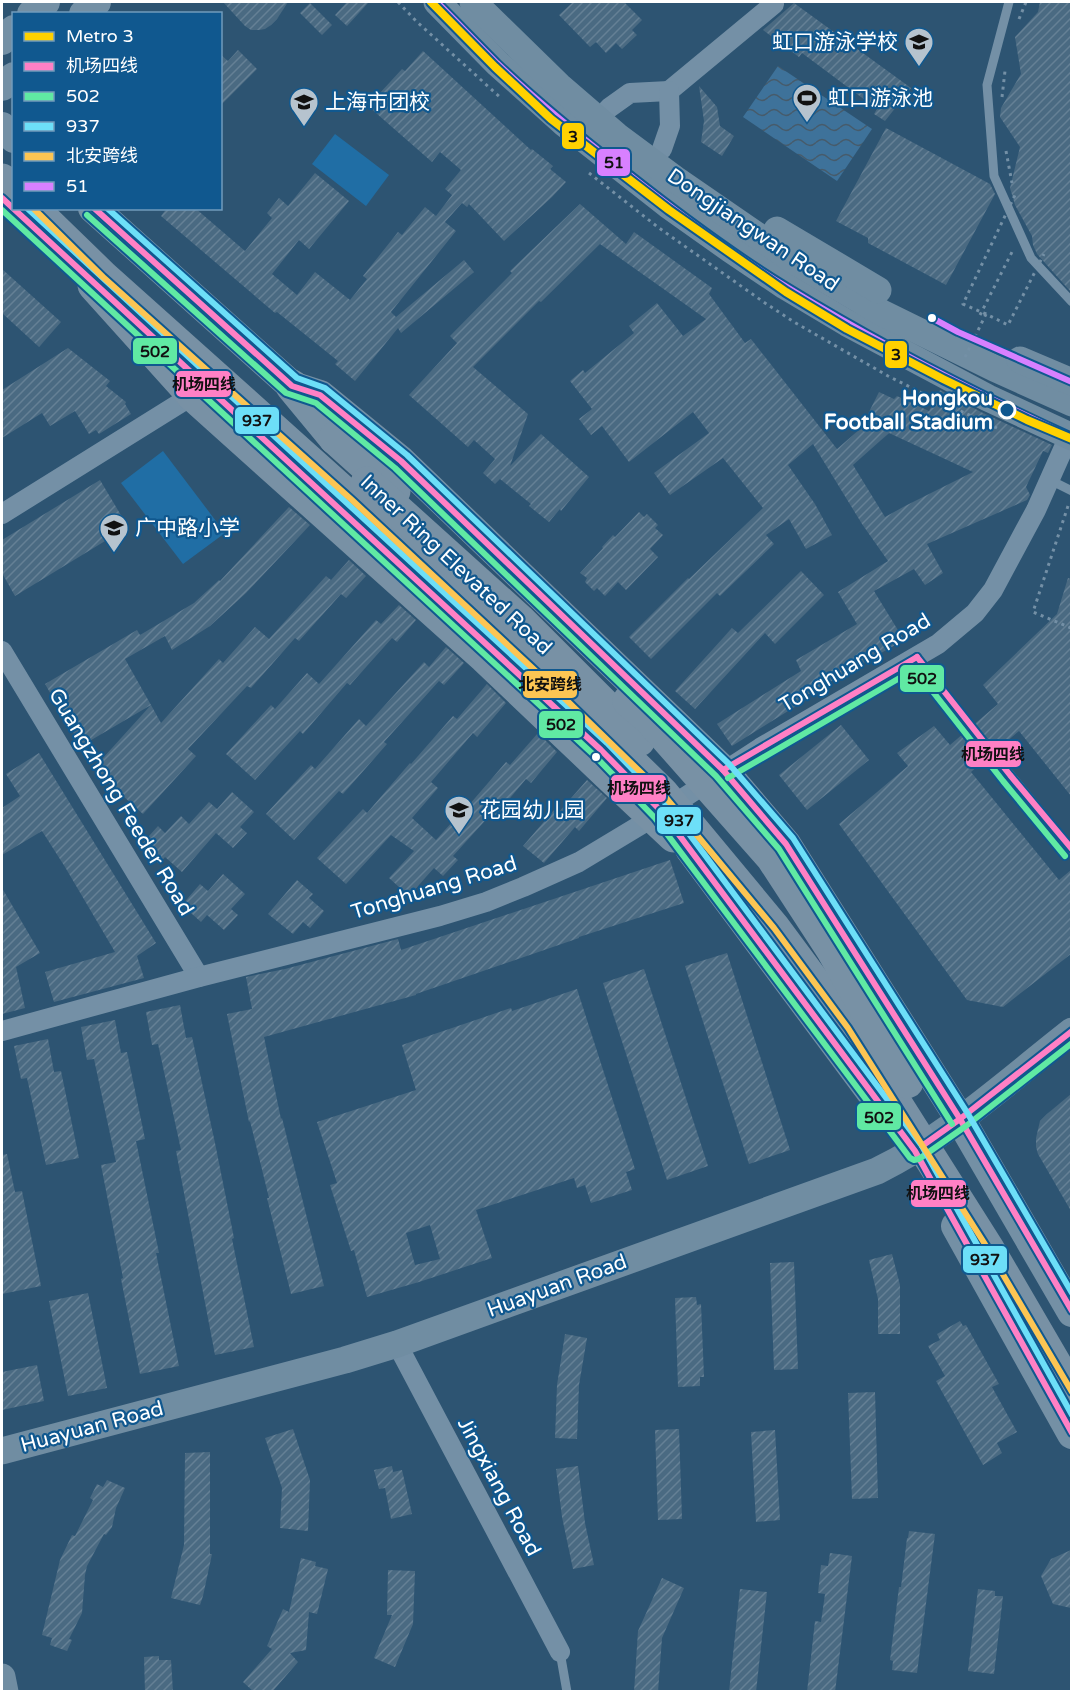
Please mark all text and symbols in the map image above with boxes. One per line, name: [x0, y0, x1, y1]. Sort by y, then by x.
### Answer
legend: [12, 12, 222, 210]
text: Metro 3: [66, 25, 134, 47]
school or university icon: 虹口游泳学校: [903, 26, 935, 68]
place label: 虹口游泳学校: [772, 30, 898, 55]
text: 机场四线: [66, 55, 138, 77]
sports icon: 虹口游泳池: [791, 82, 823, 124]
text: 502: [66, 85, 100, 107]
school or university icon: 上海市团校: [288, 86, 320, 128]
place label: 虹口游泳池: [828, 86, 933, 111]
place label: 上海市团校: [325, 90, 430, 115]
text: 937: [66, 115, 100, 137]
line badge: 3: [561, 122, 585, 150]
text: 3: [568, 127, 578, 147]
text: 北安跨线: [66, 145, 138, 167]
line badge: 51: [596, 148, 631, 177]
text: 51: [604, 153, 624, 173]
street label: Dongjiangwan Road: [662, 163, 844, 297]
text: 51: [66, 175, 89, 197]
unlabelled marker: [926, 312, 938, 324]
line badge: 502: [132, 337, 178, 365]
line badge: 3: [884, 340, 908, 369]
text: 502: [140, 342, 170, 362]
text: 3: [891, 345, 901, 365]
line badge: 机场四线: [175, 370, 232, 398]
text: 机场四线: [172, 375, 236, 395]
place label: Hongkou Football Stadium: [824, 386, 993, 435]
marker: Hongkou Football Stadium: [998, 401, 1016, 419]
line badge: 937: [234, 406, 280, 435]
text: 937: [242, 411, 272, 431]
street label: Inner Ring Elevated Road: [355, 470, 557, 660]
school or university icon: 广中路小学: [98, 512, 130, 554]
place label: 广中路小学: [135, 516, 240, 541]
street label: Tonghuang Road: [775, 608, 935, 718]
line badge: 502: [899, 664, 945, 693]
text: 502: [907, 669, 937, 689]
line badge: 北安跨线: [522, 670, 578, 699]
text: 北安跨线: [518, 675, 582, 695]
street label: Guangzhong Feeder Road: [43, 684, 199, 920]
line badge: 502: [538, 710, 584, 739]
text: 502: [546, 715, 576, 735]
line badge: 机场四线: [965, 740, 1022, 768]
text: 机场四线: [961, 745, 1025, 765]
unlabelled marker: [590, 751, 602, 763]
line badge: 机场四线: [610, 774, 667, 803]
text: 机场四线: [607, 779, 671, 799]
school or university icon: 花园幼儿园: [443, 794, 475, 836]
place label: 花园幼儿园: [480, 798, 585, 823]
line badge: 937: [656, 806, 702, 835]
text: 937: [664, 811, 694, 831]
street label: Tonghuang Road: [348, 851, 520, 925]
line badge: 502: [856, 1102, 902, 1131]
text: 502: [864, 1108, 894, 1128]
line badge: 机场四线: [910, 1179, 967, 1208]
text: 机场四线: [906, 1184, 970, 1204]
line badge: 937: [962, 1245, 1008, 1274]
street label: Huayuan Road: [484, 1249, 630, 1323]
text: 937: [970, 1250, 1000, 1270]
street label: Huayuan Road: [18, 1396, 166, 1458]
street label: Jingxiang Road: [452, 1413, 546, 1561]

